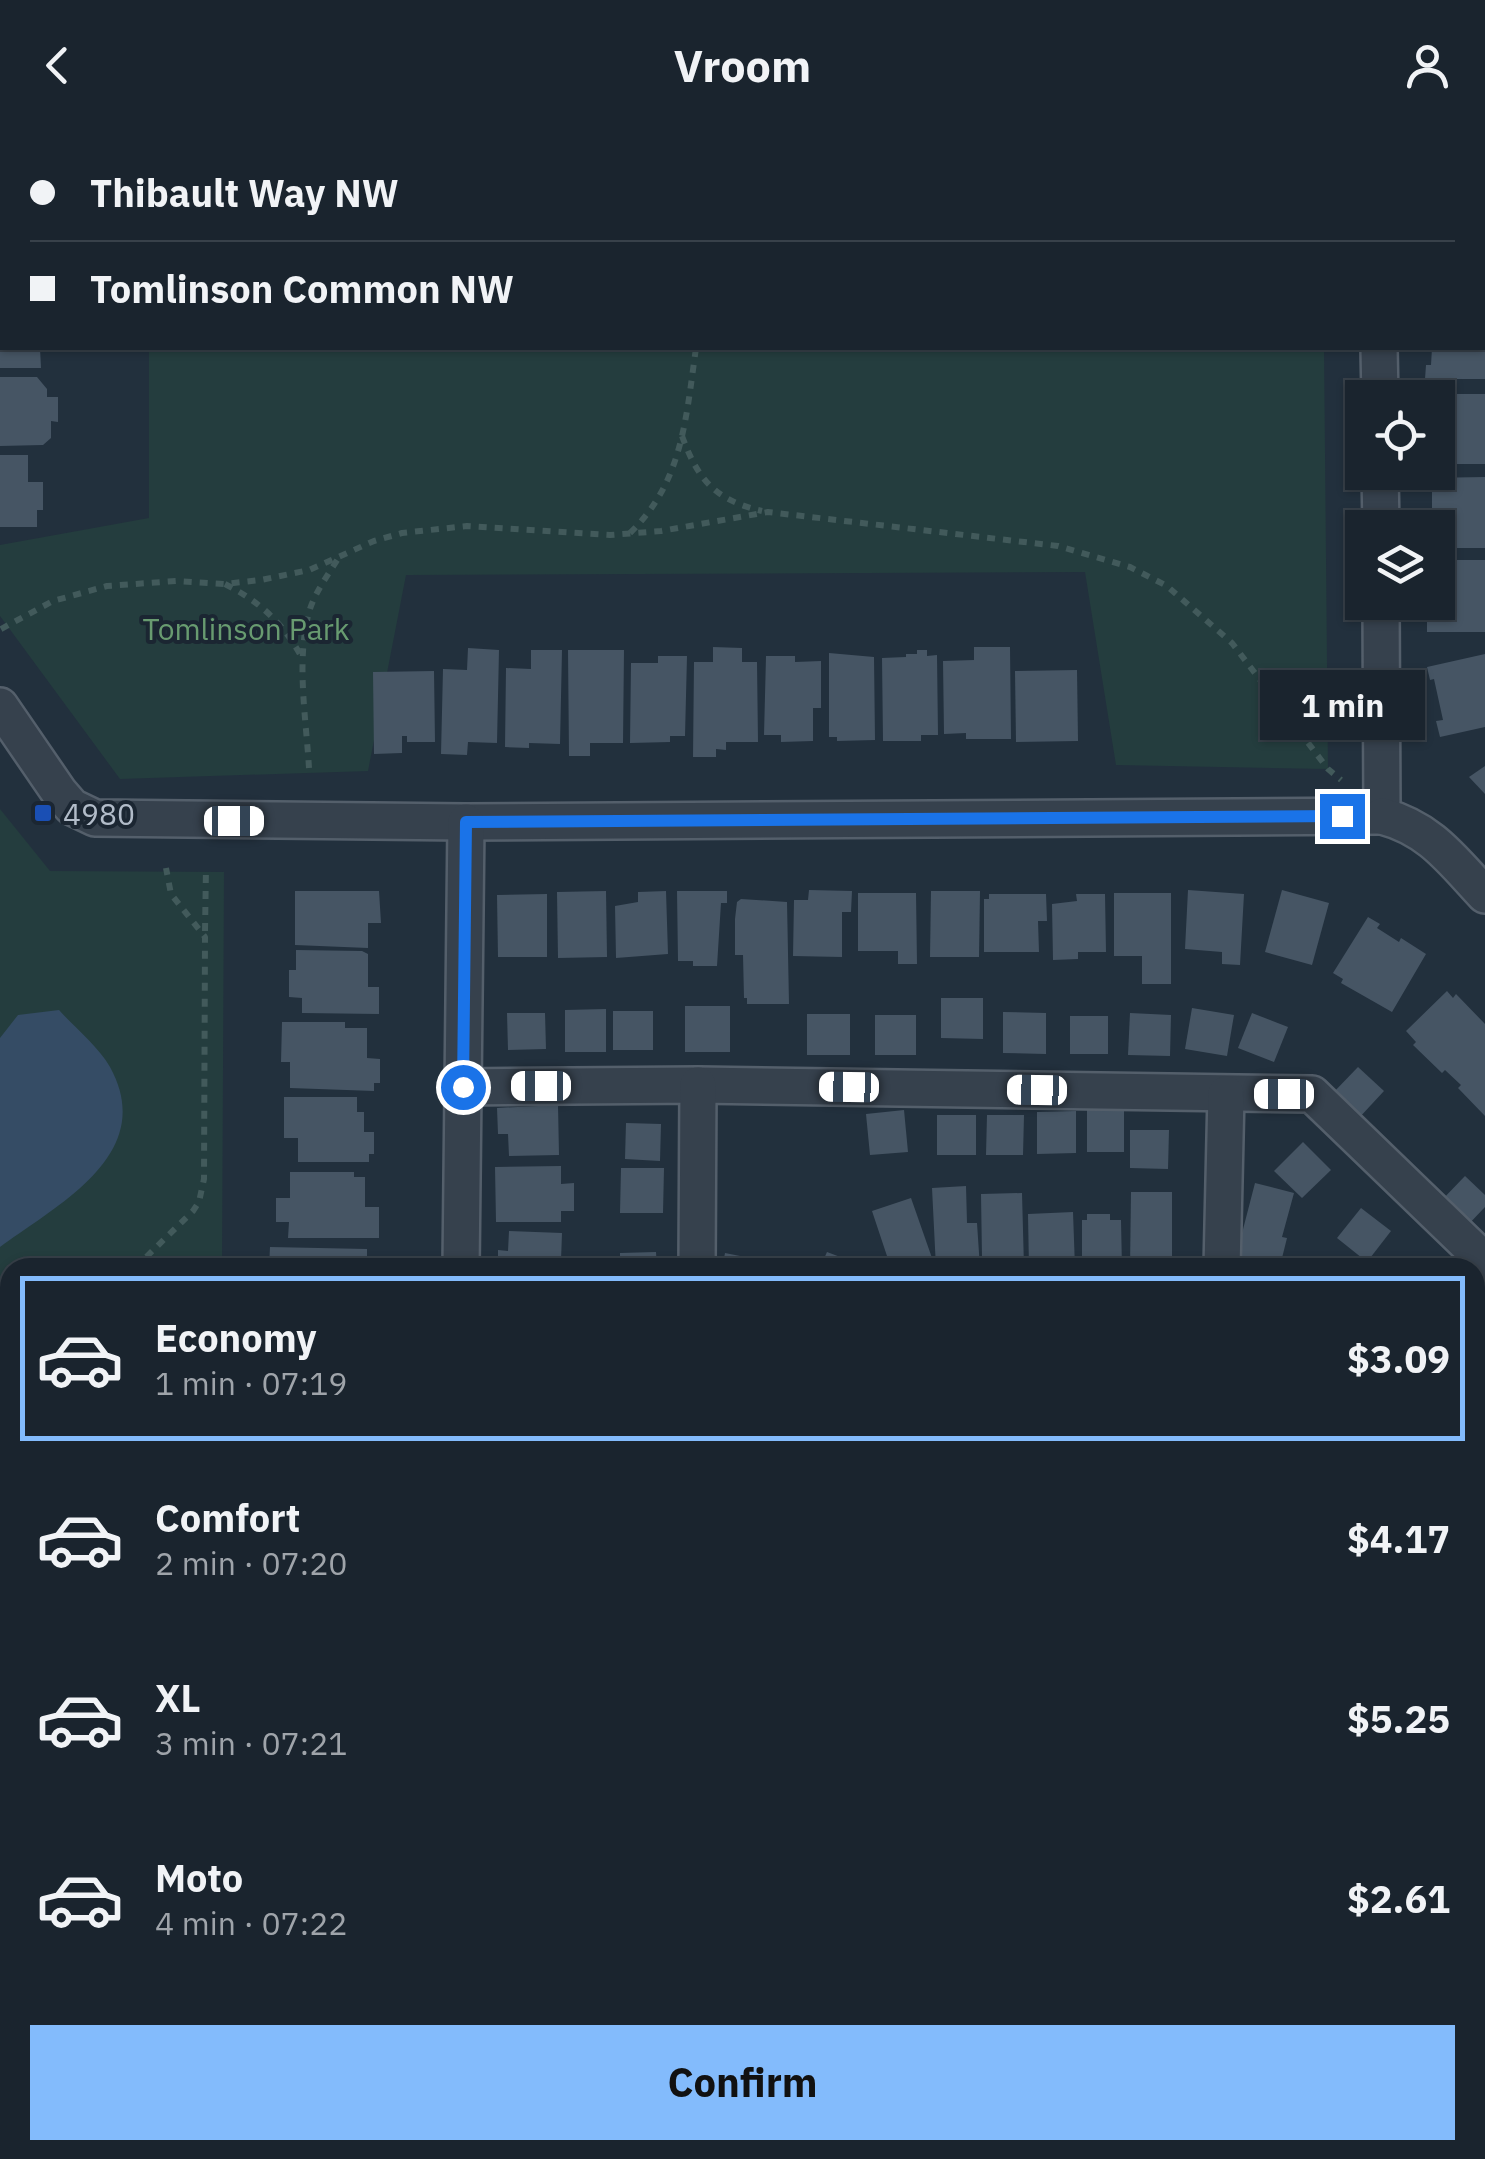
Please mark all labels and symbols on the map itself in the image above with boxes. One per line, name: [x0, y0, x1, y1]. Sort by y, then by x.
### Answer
park label: Tomlinson Park: [142, 609, 350, 648]
callout: 1 min: [1260, 671, 1424, 741]
place label: 4980: [63, 794, 135, 833]
route end: [1320, 794, 1365, 839]
marker: 4980: [32, 802, 54, 824]
car: [204, 806, 264, 836]
route start: [441, 1065, 486, 1110]
car: [511, 1071, 571, 1101]
car: [819, 1071, 879, 1103]
car: [1007, 1074, 1067, 1106]
car: [1254, 1079, 1314, 1109]

